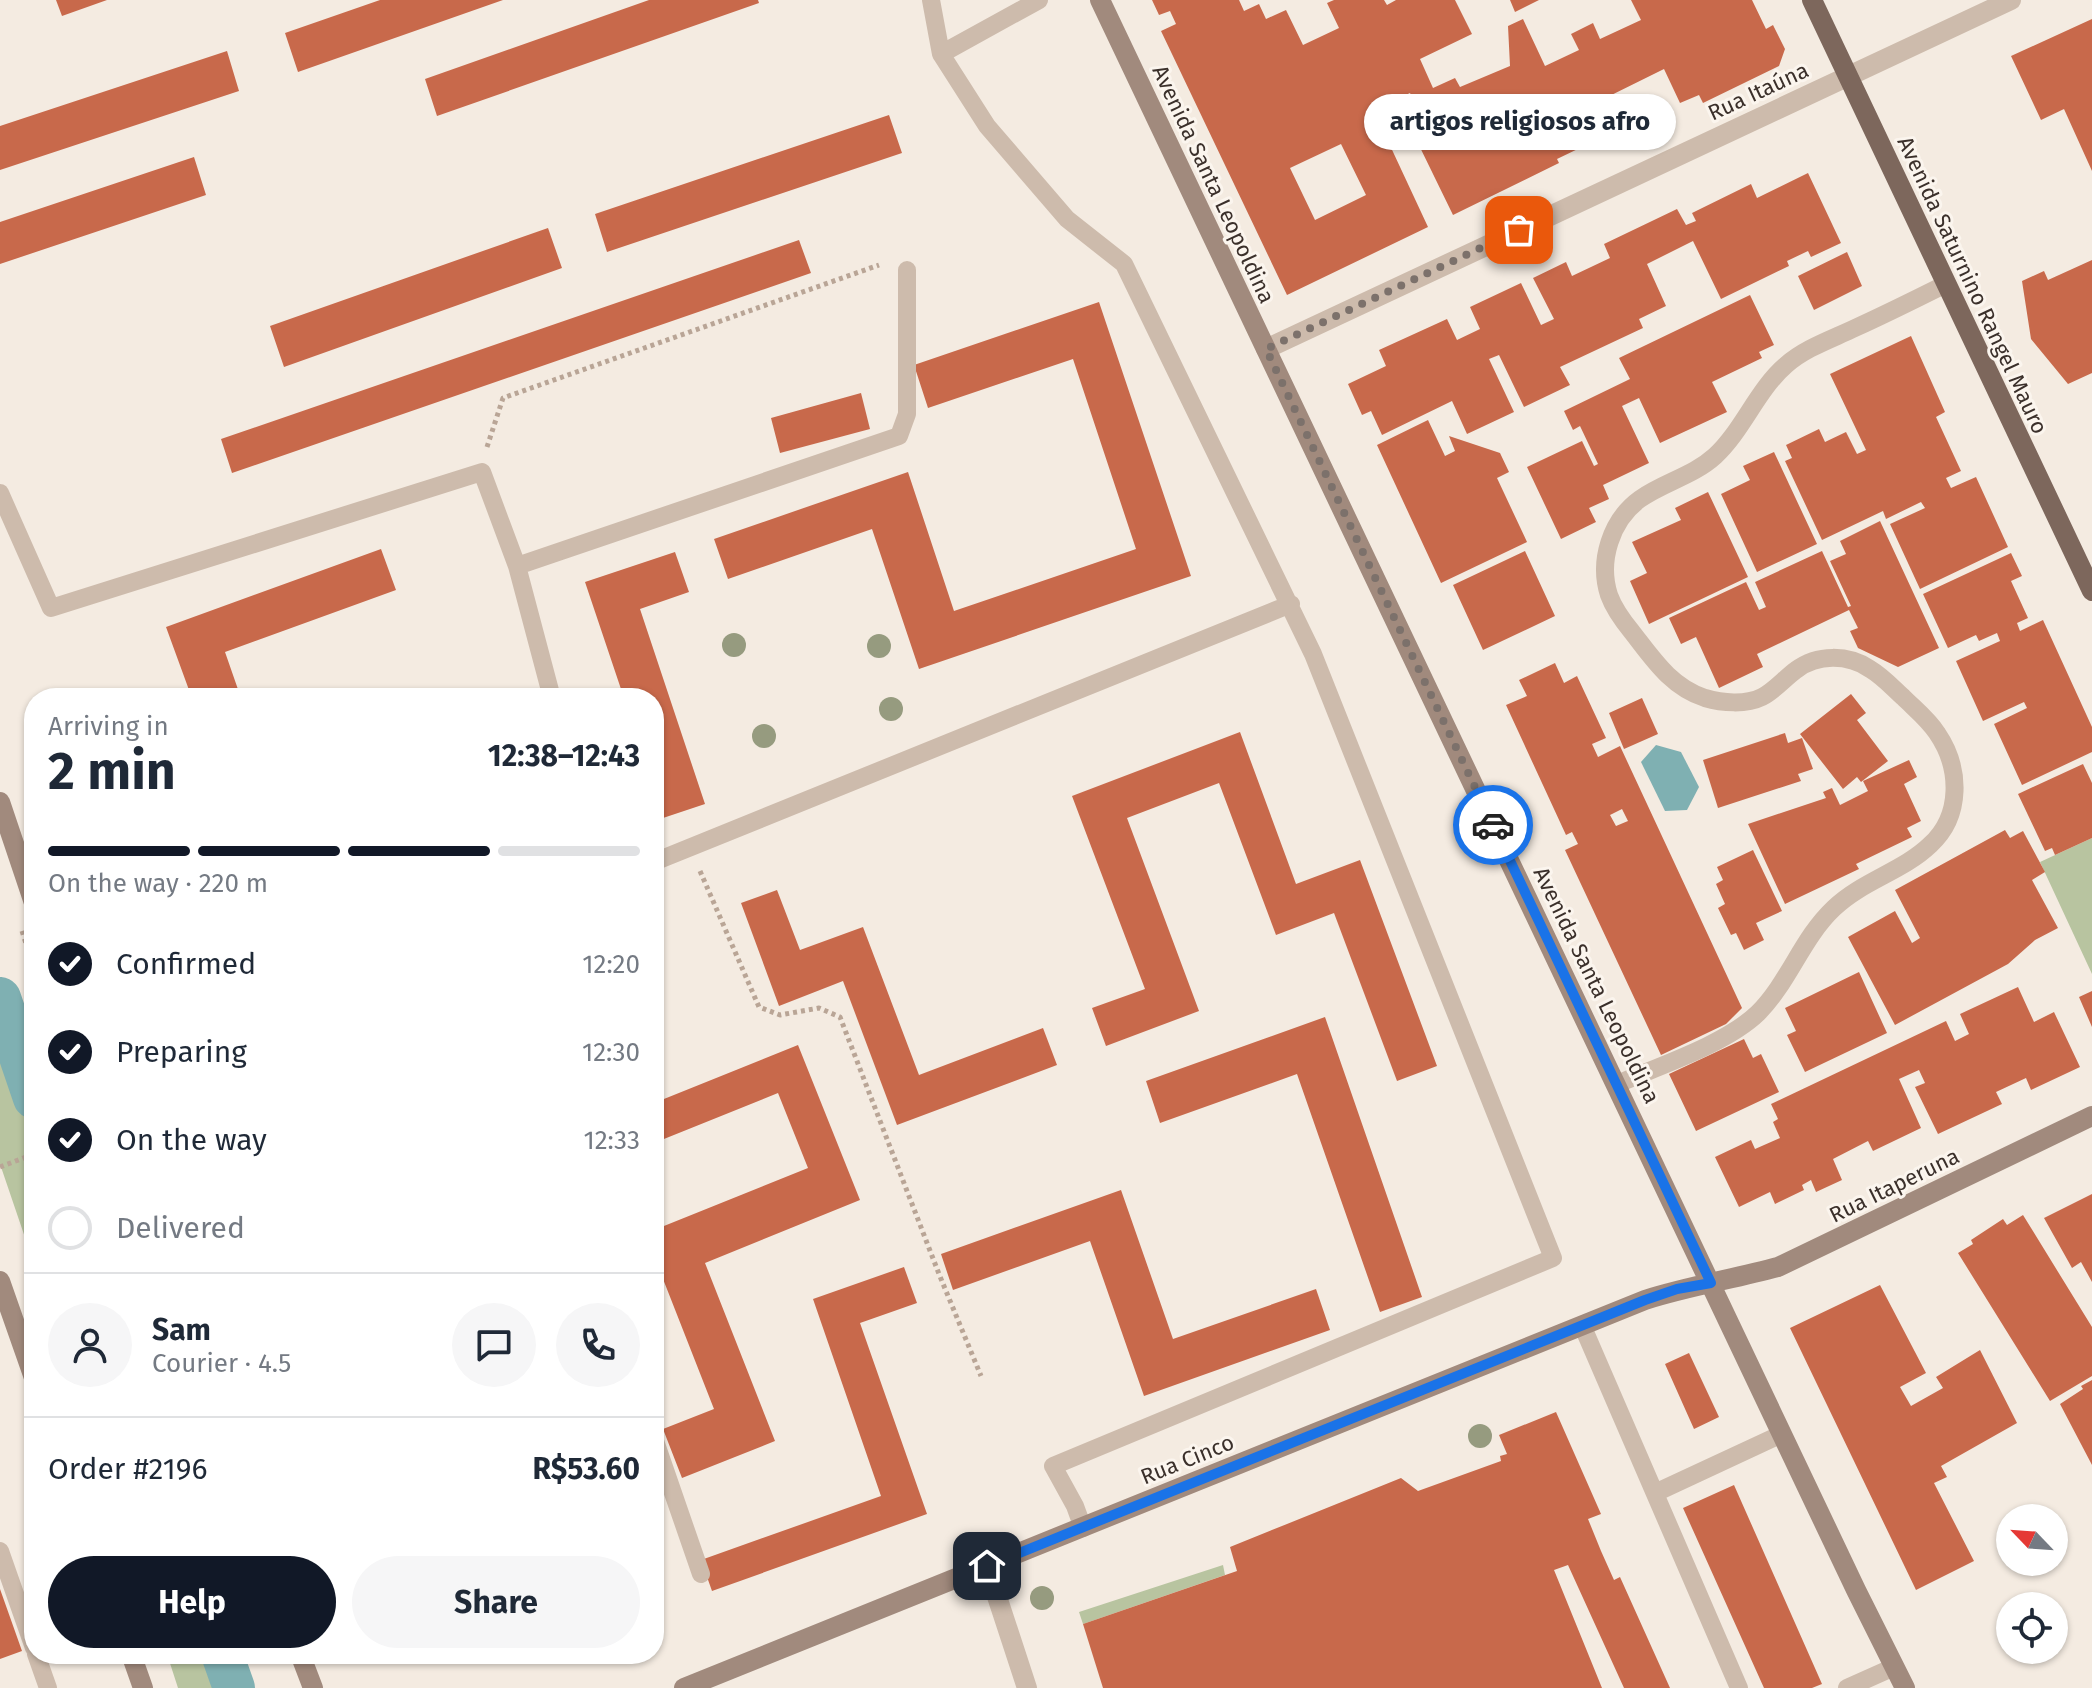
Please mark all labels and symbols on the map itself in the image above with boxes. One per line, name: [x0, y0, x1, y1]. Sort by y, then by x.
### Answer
street label: Rua Itaúna: [1704, 56, 1813, 126]
street label: Avenida Santa Leopoldina: [1146, 61, 1281, 308]
callout: artigos religiosos afro: [1363, 94, 1675, 150]
street label: Avenida Saturnino Rangel Mauro: [1892, 132, 2053, 438]
pin: [1485, 196, 1553, 264]
courier: [1453, 785, 1533, 865]
street label: Avenida Santa Leopoldina: [1528, 863, 1666, 1108]
street label: Rua Itaperuna: [1825, 1142, 1964, 1229]
street label: Rua Cinco: [1137, 1429, 1238, 1490]
north arrow: [1996, 1504, 2068, 1576]
pin: [953, 1532, 1021, 1600]

